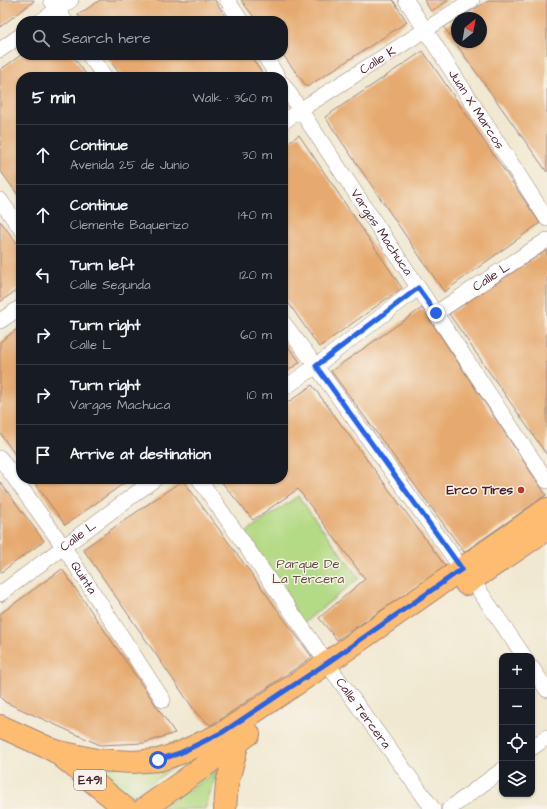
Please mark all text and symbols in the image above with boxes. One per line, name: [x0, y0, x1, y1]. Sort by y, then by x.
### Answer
north arrow: [451, 12, 487, 48]
search box: [16, 16, 288, 60]
icon: search: [30, 27, 52, 49]
text: Search here: [62, 28, 151, 49]
street label: Calle K: [356, 42, 400, 79]
street label: Juan X Marcos: [444, 66, 509, 153]
text: 5 min: [32, 86, 75, 110]
text: Walk · 360 m: [193, 89, 272, 107]
text: Continue: [70, 135, 128, 156]
icon: ahead: [32, 144, 54, 166]
text: 30 m: [242, 146, 272, 164]
text: Avenida 25 de Junio: [70, 156, 189, 174]
street label: Vargas Machuca: [346, 185, 417, 279]
text: Continue: [70, 195, 128, 216]
icon: ahead: [32, 204, 54, 226]
text: 140 m: [238, 206, 272, 224]
text: Clemente Baquerizo: [70, 216, 189, 234]
text: Turn left: [70, 255, 134, 276]
street label: Calle L: [469, 258, 513, 296]
icon: left: [32, 264, 54, 286]
text: 120 m: [239, 266, 272, 284]
text: Calle Segunda: [70, 276, 151, 294]
route end: [427, 304, 445, 322]
text: Turn right: [70, 315, 141, 336]
icon: right: [32, 324, 54, 346]
text: 60 m: [240, 326, 272, 344]
text: Calle L: [70, 336, 111, 354]
text: Turn right: [70, 375, 141, 396]
icon: right: [32, 384, 54, 406]
text: 10 m: [247, 386, 272, 404]
text: Vargas Machuca: [70, 396, 170, 414]
icon: arrive: [32, 444, 54, 466]
text: Arrive at destination: [70, 444, 211, 465]
place label: Erco Tires: [447, 481, 513, 499]
marker: Erco Tires: [516, 485, 526, 495]
street label: Calle L: [56, 517, 100, 556]
park label: Parque De La Tercera: [272, 555, 344, 588]
street label: Quinta: [66, 558, 101, 598]
map controls: [499, 653, 535, 797]
button: +: [499, 653, 535, 689]
street label: Calle Tercera: [331, 674, 395, 753]
button: −: [499, 689, 535, 725]
button: locate: [499, 725, 535, 761]
route start: [149, 751, 167, 769]
button: layers: [499, 761, 535, 797]
road number: E491: [74, 770, 106, 790]

